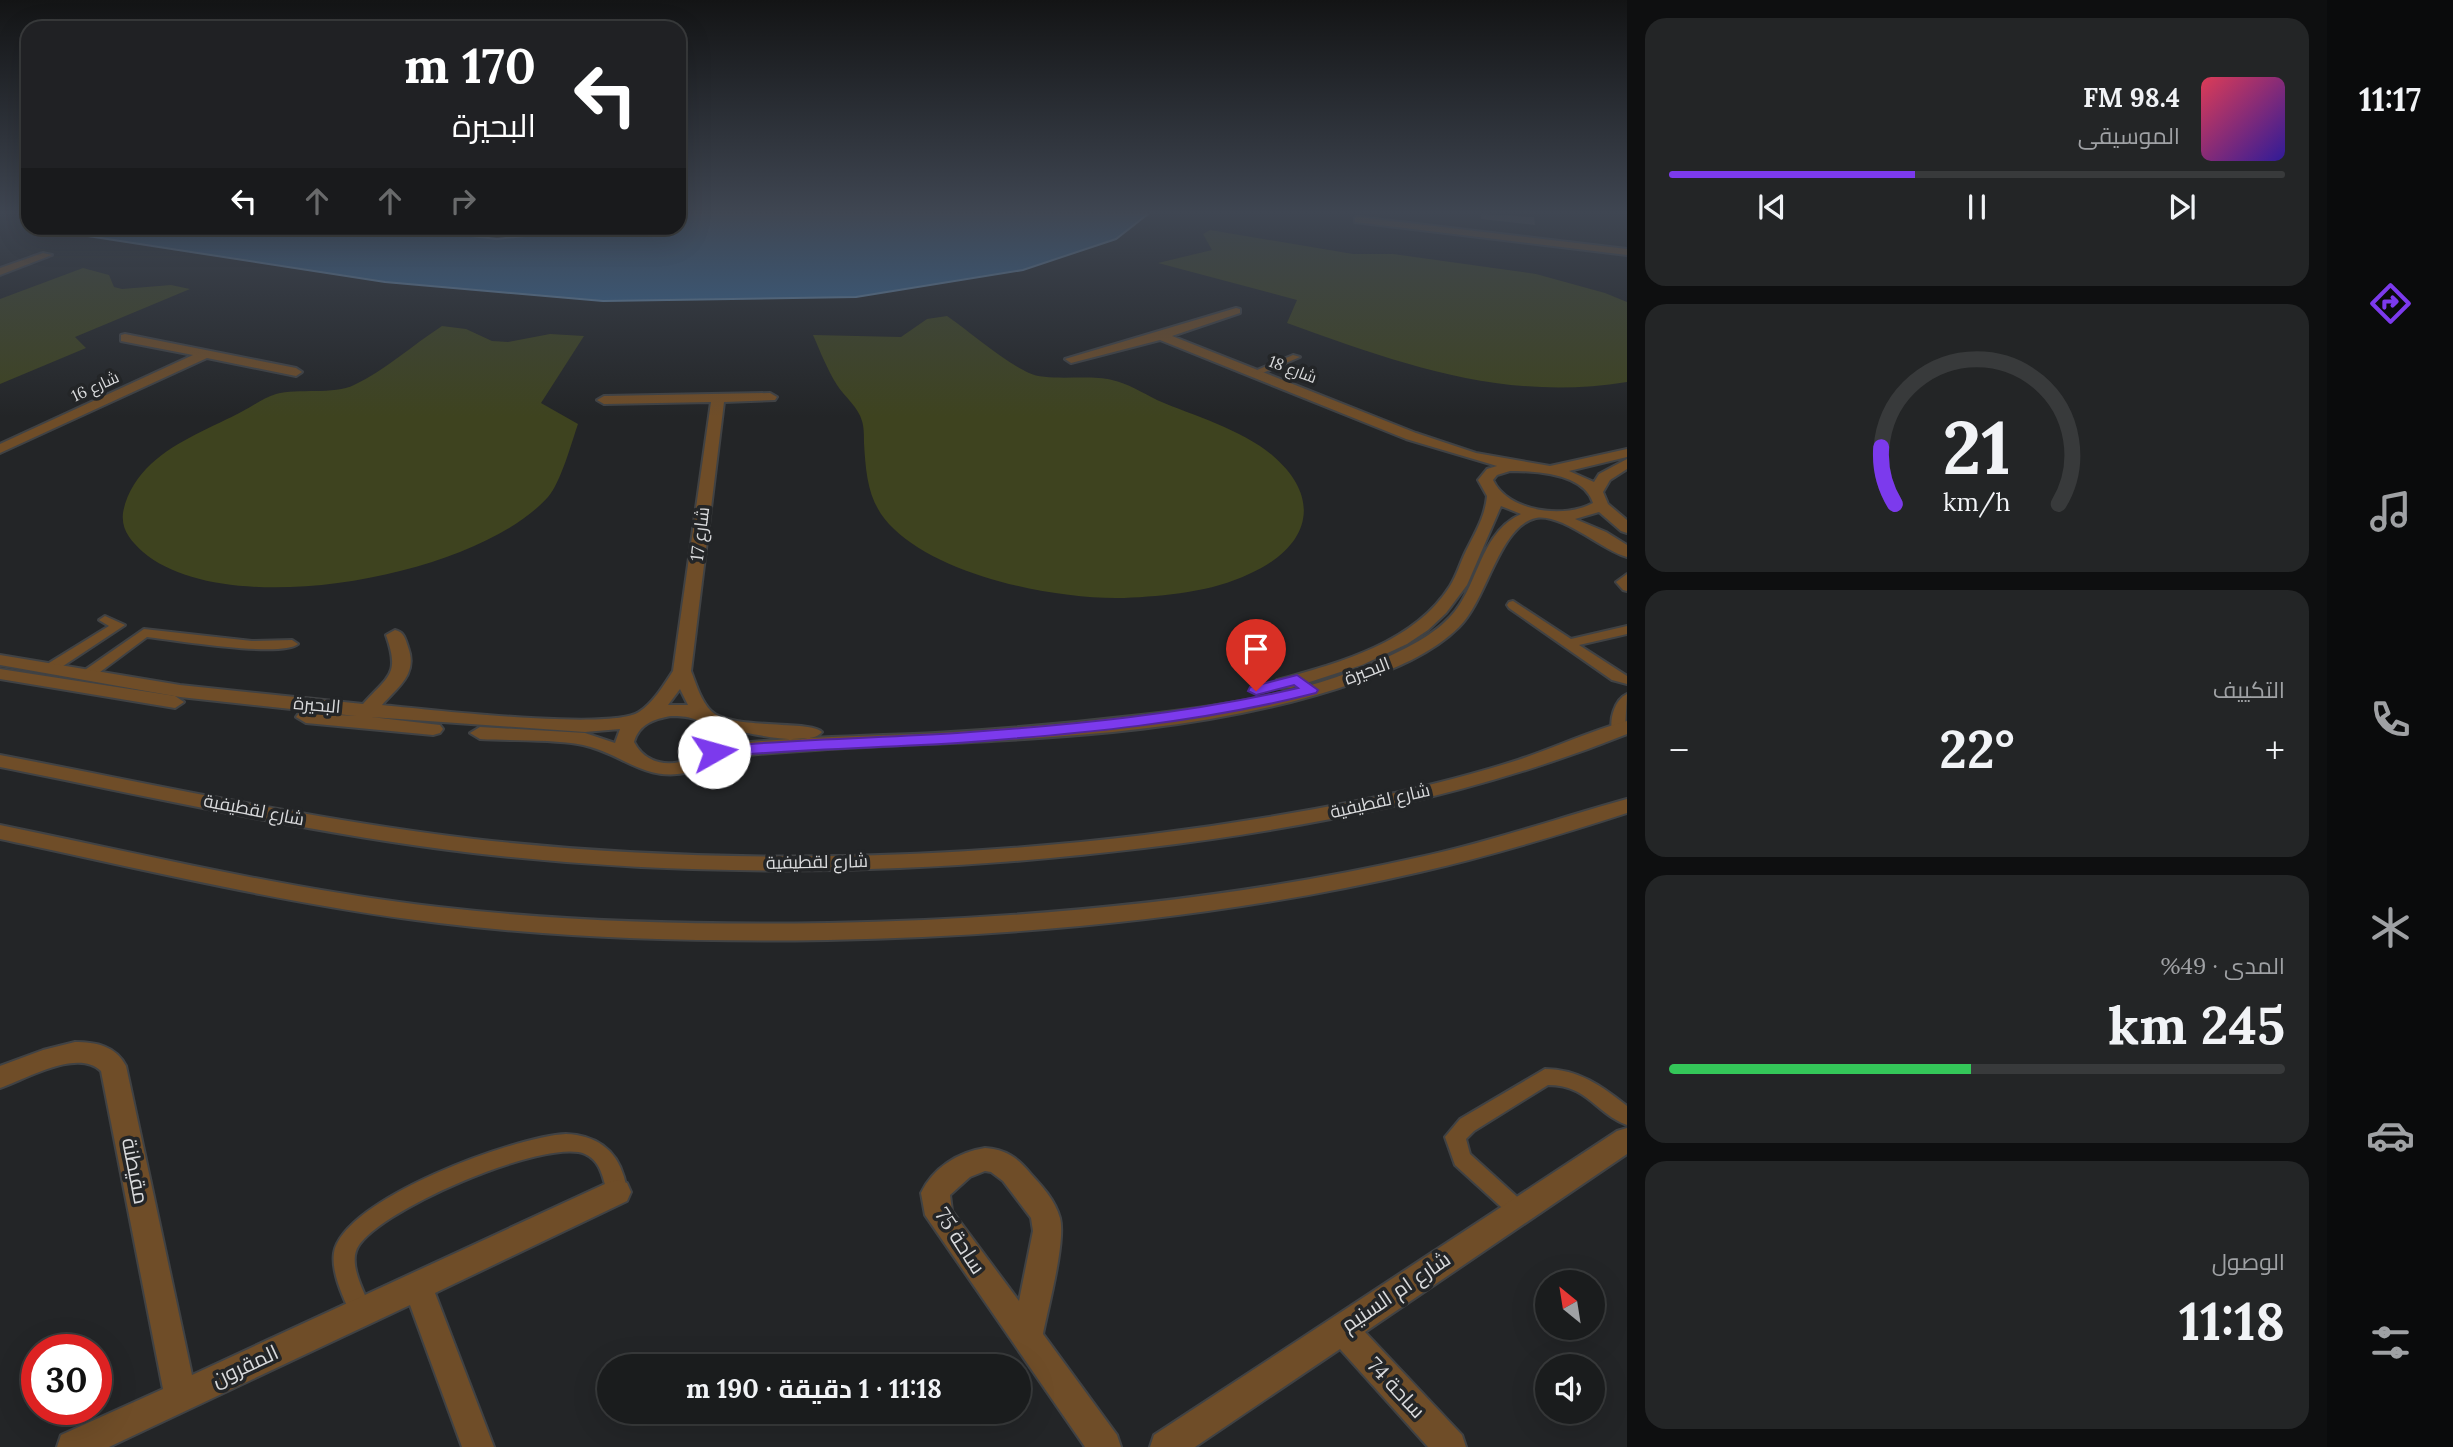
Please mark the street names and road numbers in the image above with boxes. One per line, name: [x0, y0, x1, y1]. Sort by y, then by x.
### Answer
street label: شارع 18: [1265, 351, 1320, 389]
street label: شارع 16: [68, 366, 123, 408]
street label: شارع 17: [685, 506, 715, 562]
street label: البحيرة: [1341, 651, 1393, 690]
street label: البحيرة: [293, 691, 342, 718]
street label: شارع لقطيفية: [1328, 778, 1432, 824]
street label: شارع لقطيفية: [202, 788, 306, 832]
street label: شارع لقطيفية: [766, 849, 868, 875]
street label: مقيطنة: [116, 1135, 155, 1206]
street label: ساحة 75: [929, 1202, 992, 1279]
street label: شارع ام السنيم: [1336, 1245, 1456, 1339]
street label: المقرون: [207, 1338, 283, 1393]
street label: ساحة 74: [1361, 1352, 1431, 1424]

